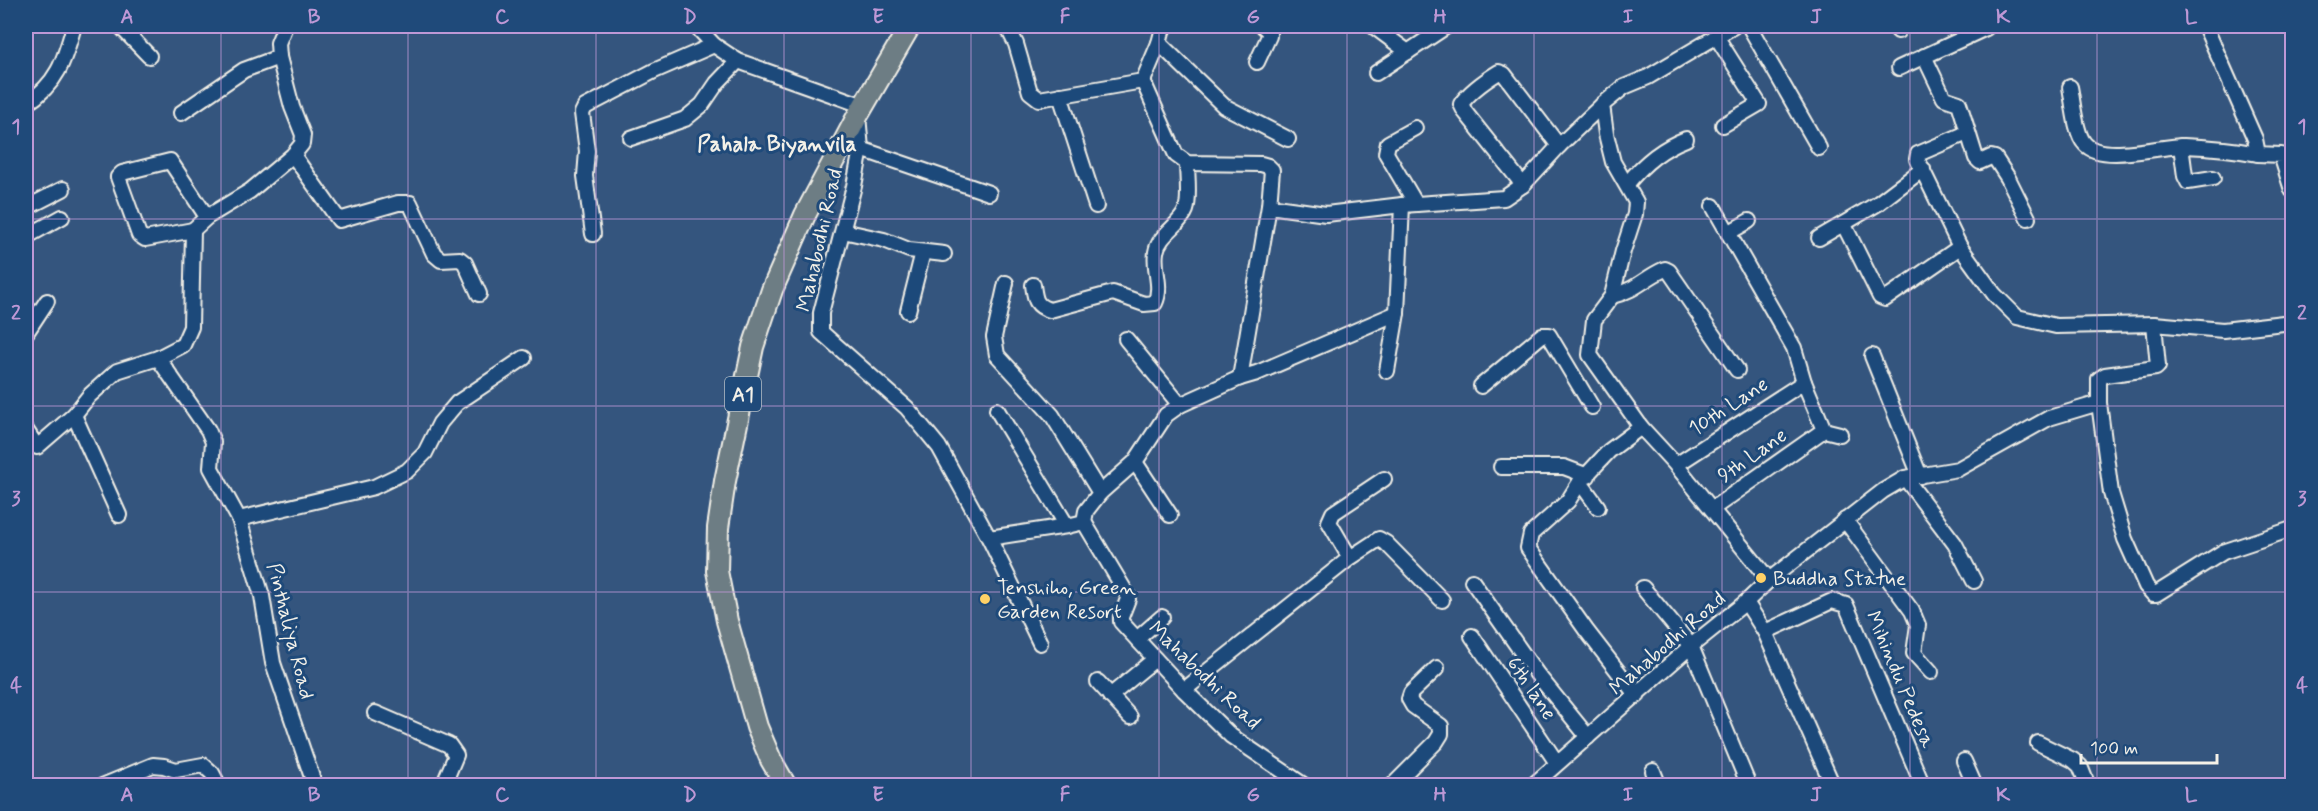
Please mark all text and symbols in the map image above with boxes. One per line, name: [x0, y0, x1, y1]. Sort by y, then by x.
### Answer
text: A: [120, 4, 134, 31]
text: B: [308, 4, 321, 31]
text: C: [495, 4, 510, 31]
text: D: [683, 4, 697, 31]
text: E: [872, 4, 884, 31]
text: F: [1060, 4, 1071, 31]
text: G: [1246, 4, 1260, 31]
text: H: [1433, 4, 1447, 31]
text: I: [1623, 4, 1633, 31]
text: J: [1810, 4, 1822, 31]
text: K: [1996, 4, 2011, 31]
text: L: [2185, 4, 2198, 31]
text: 1: [12, 114, 20, 141]
text: 1: [2298, 114, 2306, 141]
district label: Pahala Biyanvila: [697, 131, 857, 159]
street label: Mahabodhi Road: [790, 166, 850, 315]
text: 2: [11, 300, 21, 327]
text: 2: [2297, 300, 2307, 327]
street label: 10th Lane: [1683, 371, 1774, 443]
road number: A1: [725, 377, 761, 411]
street label: 9th Lane: [1712, 422, 1793, 490]
text: 3: [11, 486, 21, 513]
text: 3: [2297, 486, 2307, 513]
street label: Pinthaliya Road: [260, 560, 320, 702]
place label: Buddha Statue: [1773, 565, 1906, 593]
marker: Buddha Statue: [1754, 571, 1768, 585]
place label: Tenshiho, Green Garden Resort: [997, 574, 1136, 626]
street label: Mahabodhi Road: [1603, 585, 1732, 702]
marker: Tenshiho, Green Garden Resort: [978, 592, 992, 606]
street label: Mihindu Pedesa: [1859, 607, 1942, 752]
street label: Mahabodhi Road: [1142, 615, 1267, 737]
street label: 6th lane: [1500, 651, 1563, 726]
text: 4: [10, 673, 22, 700]
text: 4: [2296, 673, 2308, 700]
scale bar: [2081, 727, 2218, 765]
text: 100 m: [2090, 737, 2138, 761]
text: A: [120, 782, 134, 809]
text: B: [308, 782, 321, 809]
text: C: [495, 782, 510, 809]
text: D: [683, 782, 697, 809]
text: E: [872, 782, 884, 809]
text: F: [1060, 782, 1071, 809]
text: G: [1246, 782, 1260, 809]
text: H: [1433, 782, 1447, 809]
text: I: [1623, 782, 1633, 809]
text: J: [1810, 782, 1822, 809]
text: K: [1996, 782, 2011, 809]
text: L: [2185, 782, 2198, 809]

